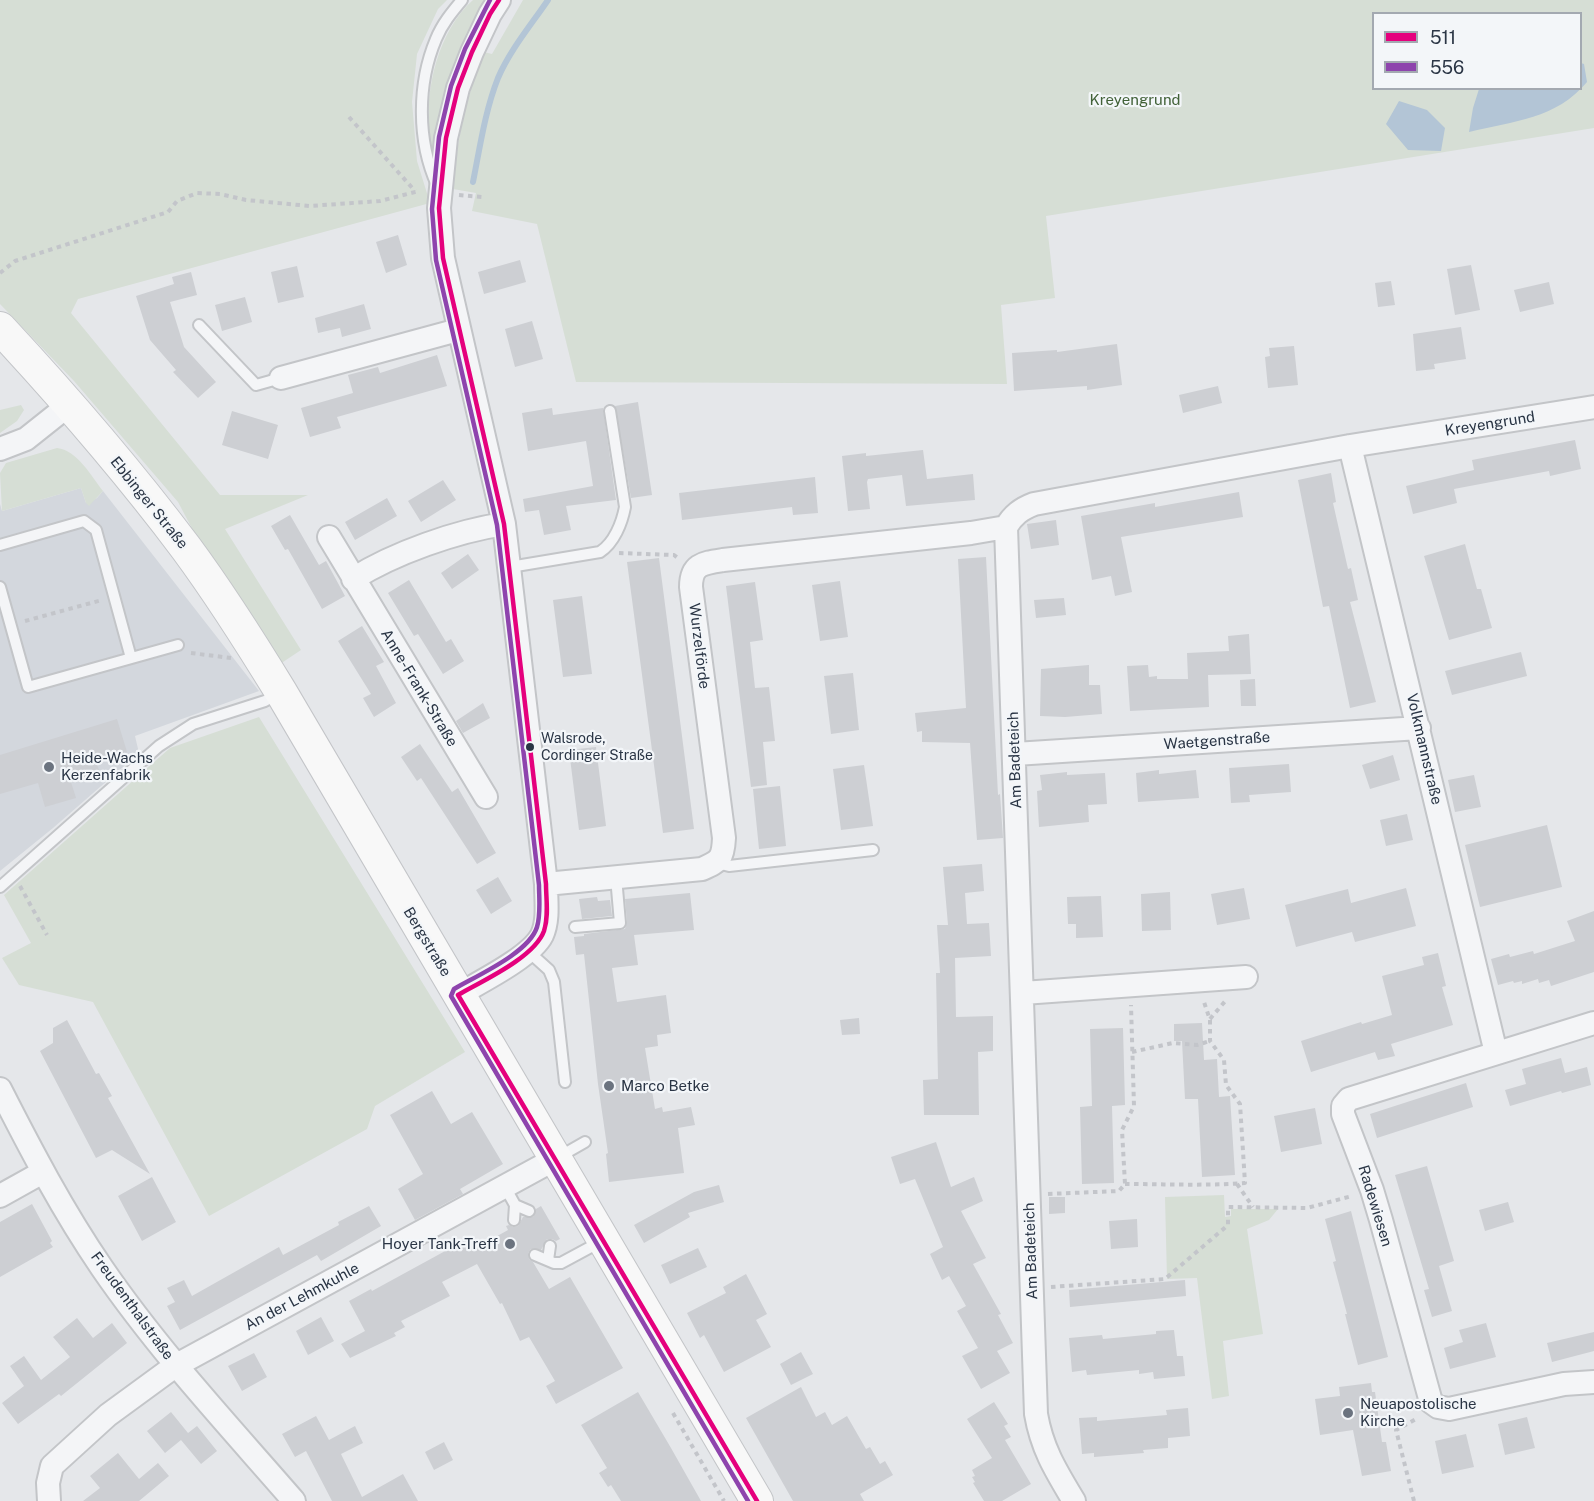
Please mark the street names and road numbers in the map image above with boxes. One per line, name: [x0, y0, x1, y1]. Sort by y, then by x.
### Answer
street label: Kreyengrund: [1444, 408, 1536, 440]
street label: Ebbinger Straße: [106, 453, 192, 553]
street label: Wurzelförde: [685, 602, 713, 690]
street label: Anne-Frank-Straße: [377, 626, 461, 750]
street label: Volkmannstraße: [1402, 692, 1446, 806]
street label: Am Badeteich: [1004, 711, 1026, 809]
street label: Waetgenstraße: [1163, 728, 1271, 754]
street label: Bergstraße: [399, 904, 455, 980]
street label: Radewiesen: [1354, 1163, 1396, 1249]
street label: Am Badeteich: [1020, 1202, 1042, 1300]
street label: Freudenthalstraße: [87, 1248, 177, 1364]
street label: An der Lehmkuhle: [242, 1259, 362, 1335]

